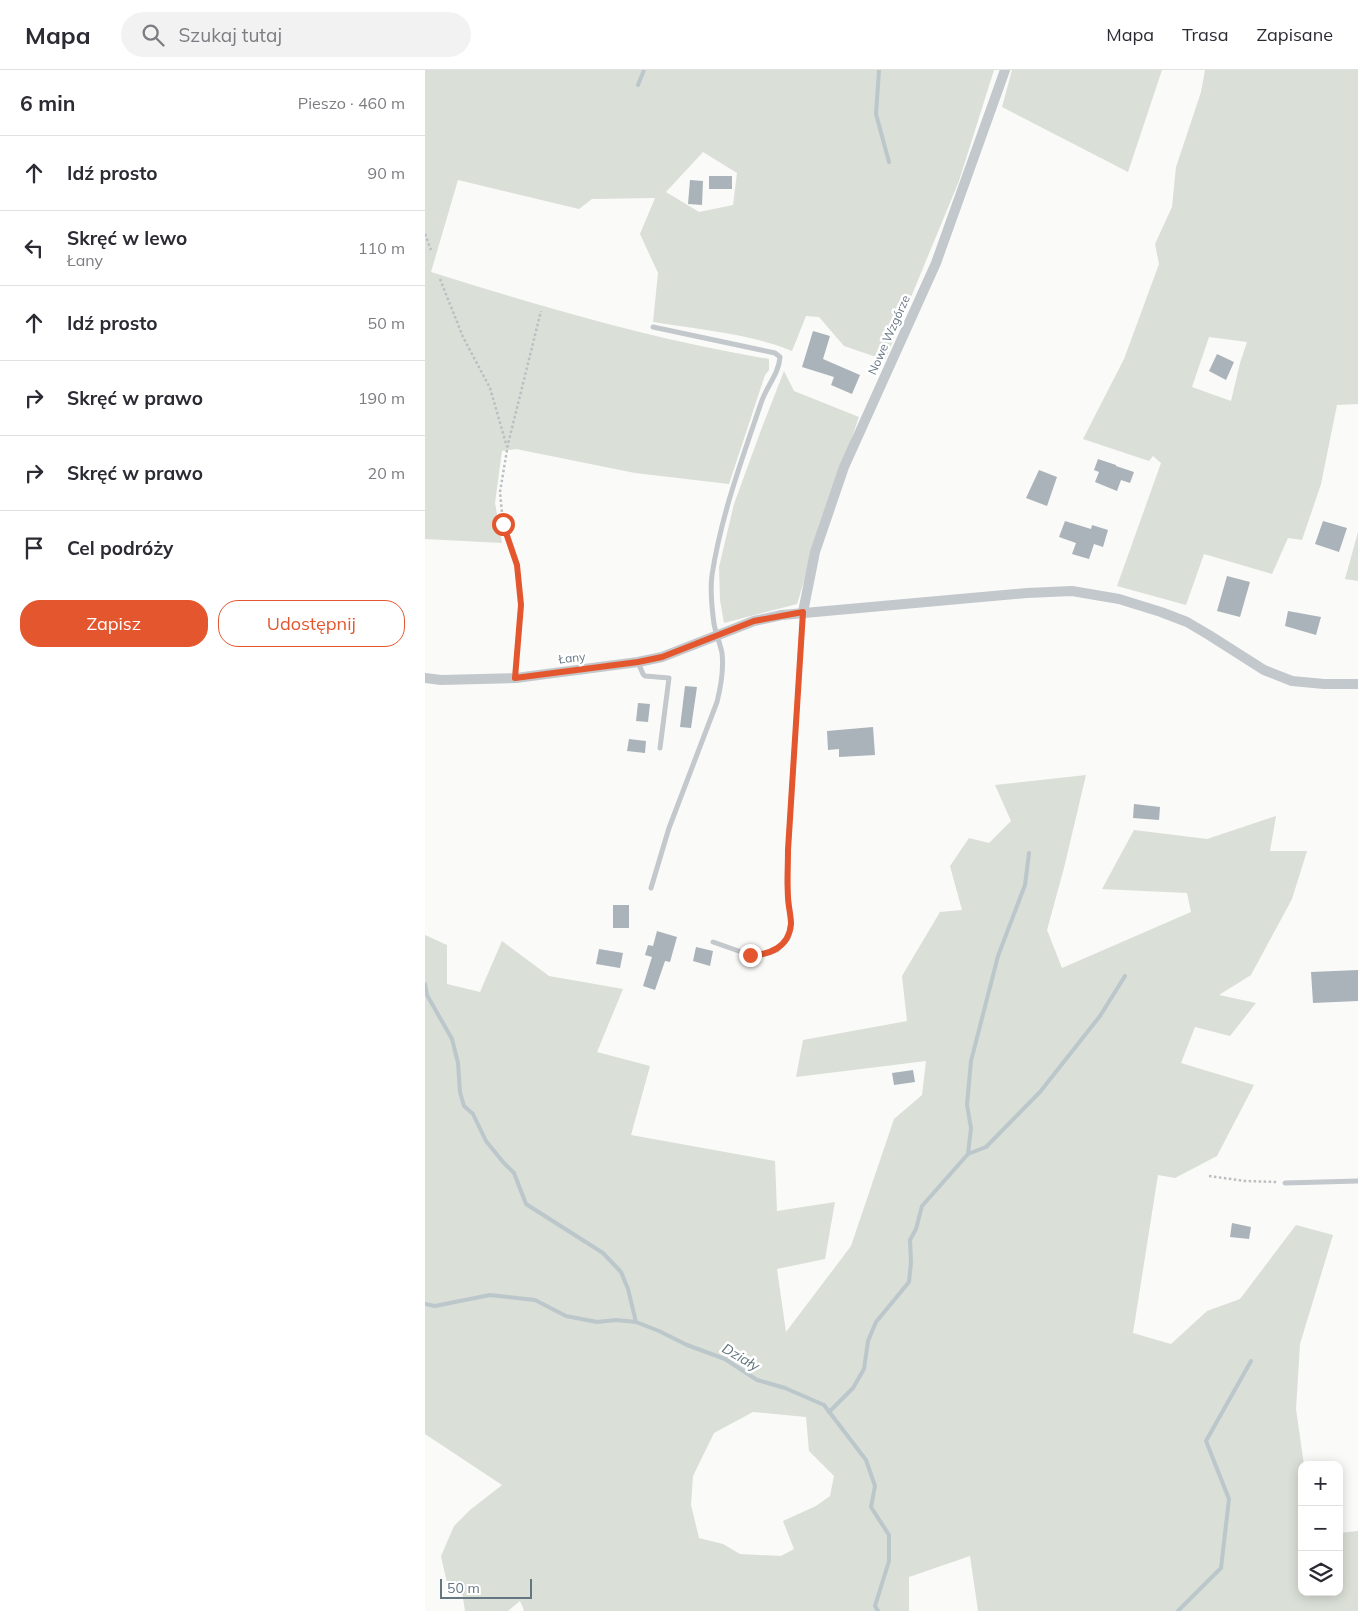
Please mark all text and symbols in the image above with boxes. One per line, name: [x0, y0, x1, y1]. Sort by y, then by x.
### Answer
search box: [121, 12, 471, 57]
text: Mapa: [25, 20, 91, 50]
icon: search: [139, 21, 167, 49]
text: Szukaj tutaj: [179, 23, 282, 47]
text: Mapa: [1106, 23, 1154, 46]
text: Trasa: [1182, 23, 1229, 46]
text: Zapisane: [1257, 23, 1333, 46]
text: 6 min: [20, 90, 75, 116]
text: Pieszo · 460 m: [298, 93, 405, 113]
icon: ahead: [20, 159, 48, 187]
text: Idź prosto: [67, 161, 158, 185]
text: 90 m: [368, 163, 405, 183]
text: Skręć w lewo: [67, 226, 187, 250]
icon: left: [20, 234, 48, 262]
text: 110 m: [358, 238, 405, 258]
text: Łany: [67, 250, 103, 270]
street label: Nowe Wzgórze: [864, 293, 913, 377]
icon: ahead: [20, 309, 48, 337]
text: Idź prosto: [67, 311, 158, 335]
text: 50 m: [368, 313, 405, 333]
icon: right: [20, 384, 48, 412]
text: Skręć w prawo: [67, 386, 203, 410]
text: 190 m: [358, 388, 405, 408]
icon: right: [20, 459, 48, 487]
text: Skręć w prawo: [67, 461, 203, 485]
text: 20 m: [368, 463, 405, 483]
route start: [492, 513, 515, 536]
icon: arrive: [20, 534, 48, 562]
text: Cel podróży: [67, 536, 173, 560]
button: Zapisz: [20, 600, 208, 647]
button: Udostępnij: [218, 600, 405, 647]
street label: Łany: [557, 649, 587, 666]
route end: [739, 944, 762, 967]
water label: Działy: [719, 1339, 763, 1375]
map controls: [1298, 1461, 1343, 1596]
button: +: [1298, 1461, 1343, 1506]
button: −: [1298, 1506, 1343, 1551]
button: layers: [1298, 1551, 1343, 1596]
scale bar: [440, 1576, 533, 1599]
text: 50 m: [447, 1579, 480, 1597]

